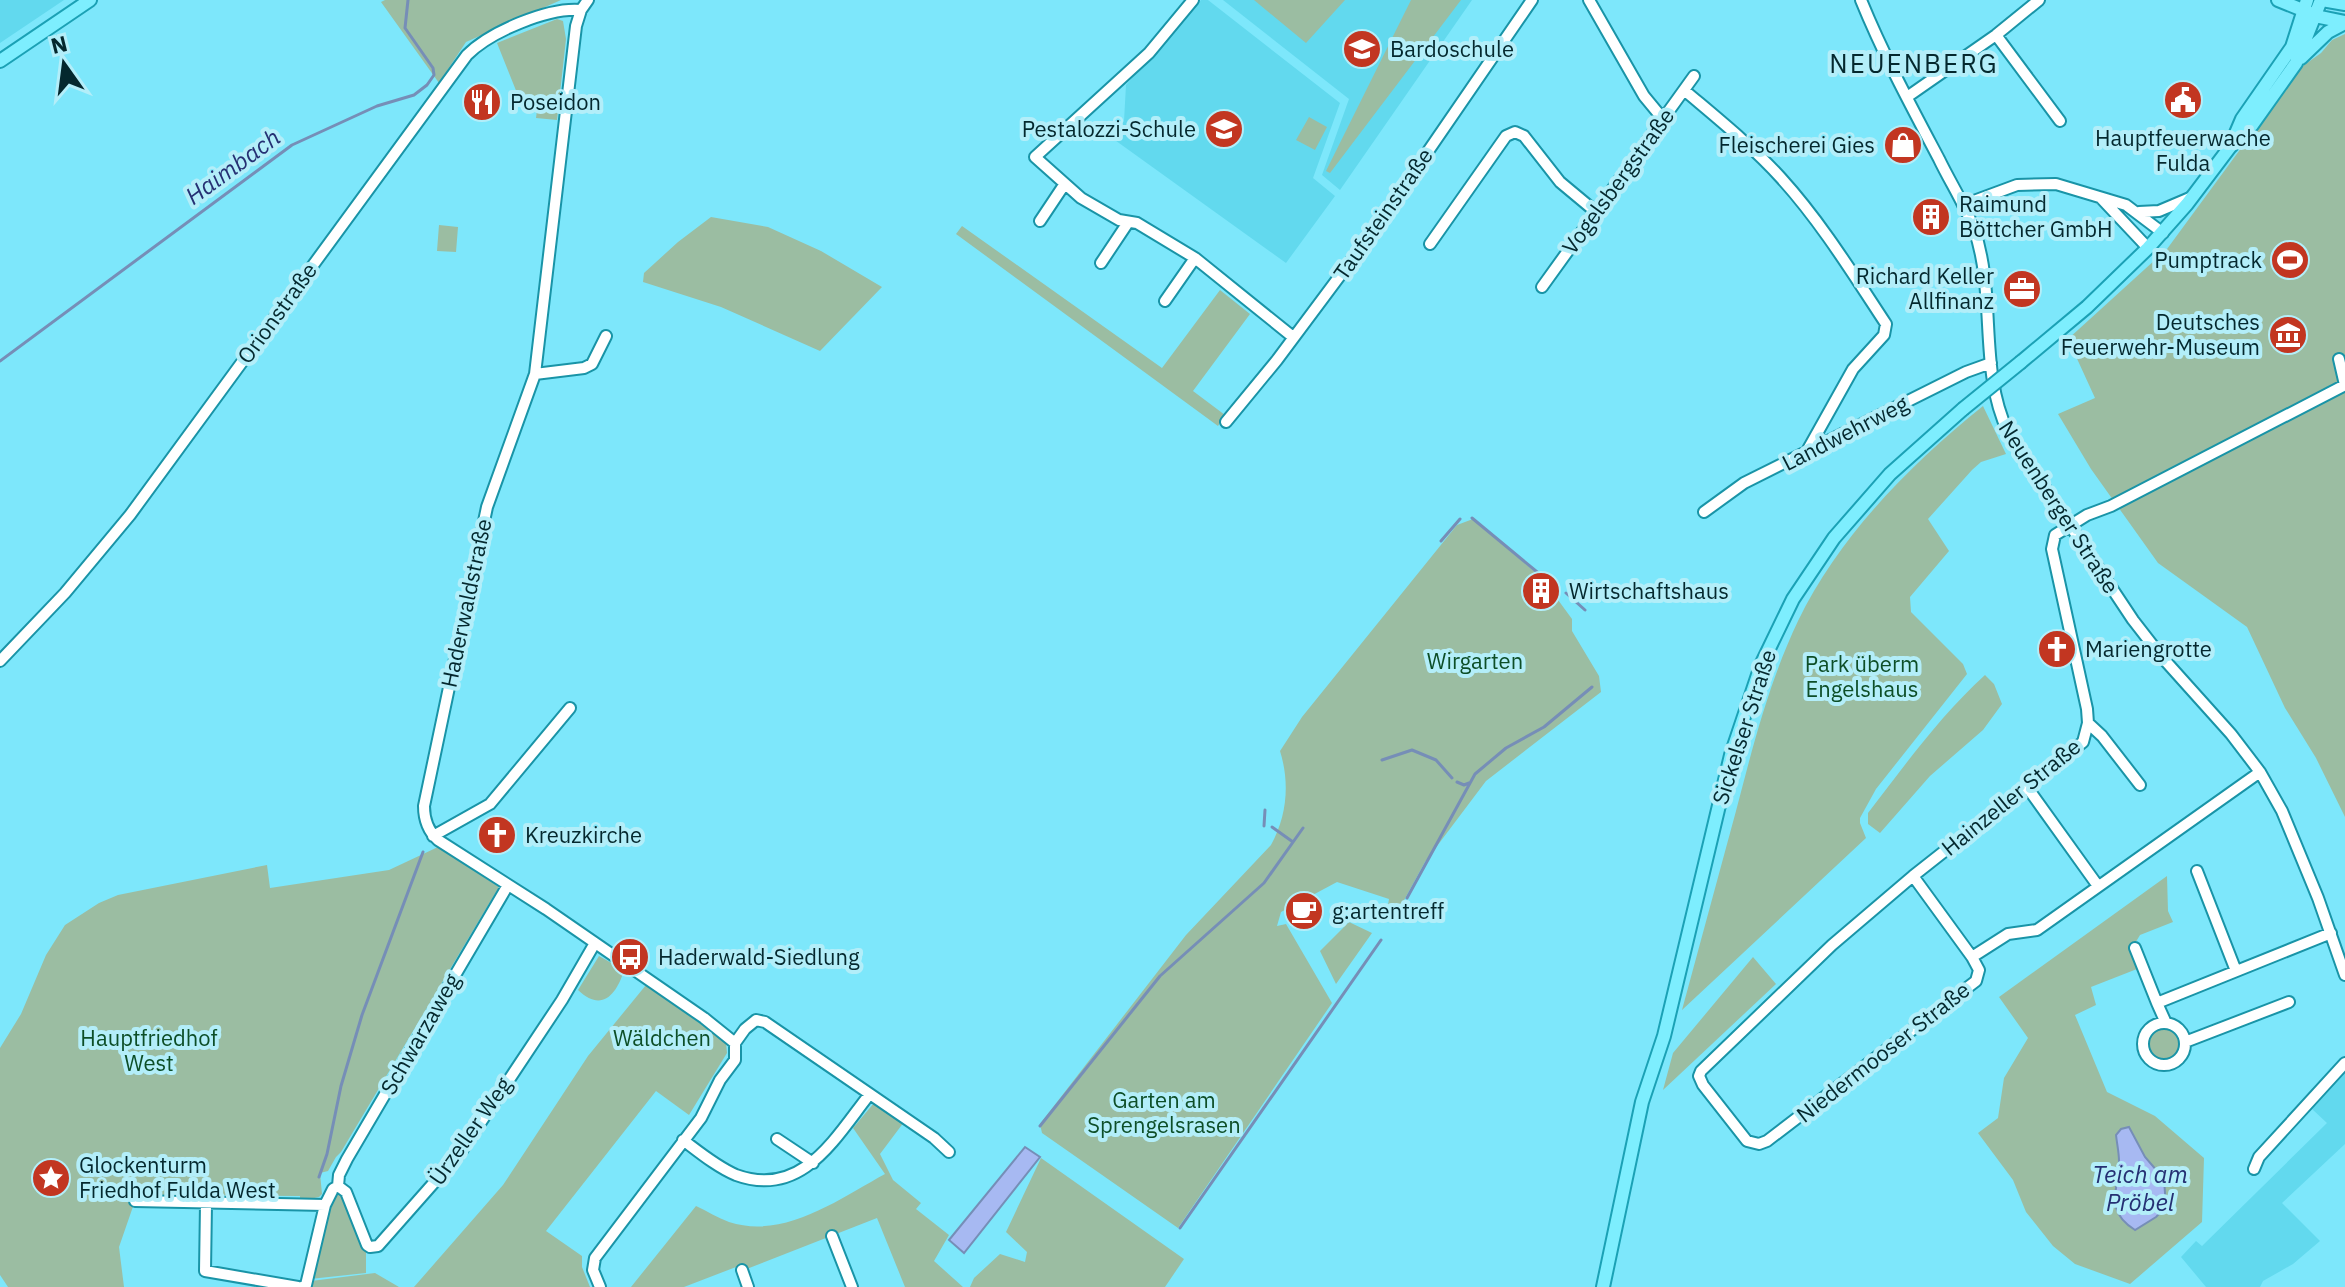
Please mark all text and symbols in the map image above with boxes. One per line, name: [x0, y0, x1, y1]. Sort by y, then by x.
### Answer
north arrow: [24, 24, 104, 104]
text: N: [48, 28, 70, 60]
school or university icon: Bardoschule: [1341, 28, 1383, 70]
place label: Bardoschule: [1390, 34, 1514, 63]
district label: NEUENBERG: [1829, 46, 1999, 80]
public building icon: Hauptfeuerwache Fulda: [2162, 79, 2204, 121]
restaurant icon: Poseidon: [461, 81, 503, 123]
place label: Poseidon: [510, 87, 601, 116]
street label: Vogelsbergstraße: [1555, 102, 1680, 259]
school or university icon: Pestalozzi-Schule: [1203, 108, 1245, 150]
place label: Pestalozzi-Schule: [1022, 114, 1196, 143]
water label: Haimbach: [178, 121, 286, 211]
place label: Hauptfeuerwache Fulda: [2095, 123, 2271, 177]
shop icon: Fleischerei Gies: [1882, 124, 1924, 166]
place label: Fleischerei Gies: [1718, 130, 1875, 159]
street label: Taufsteinstraße: [1326, 142, 1439, 285]
place label: Raimund Böttcher GmbH: [1959, 189, 2113, 243]
building icon: Raimund Böttcher GmbH: [1910, 196, 1952, 238]
sports icon: Pumptrack: [2269, 239, 2311, 281]
place label: Pumptrack: [2154, 245, 2262, 274]
street label: Orionstraße: [230, 256, 323, 369]
place label: Richard Keller Allfinanz: [1856, 261, 1994, 315]
office icon: Richard Keller Allfinanz: [2001, 268, 2043, 310]
place label: Deutsches Feuerwehr-Museum: [2061, 307, 2260, 361]
museum icon: Deutsches Feuerwehr-Museum: [2267, 314, 2309, 356]
street label: Landwehrweg: [1777, 388, 1913, 477]
street label: Neuenberger Straße: [1993, 415, 2126, 599]
street label: Haderwaldstraße: [433, 516, 498, 690]
building icon: Wirtschaftshaus: [1520, 570, 1562, 612]
place label: Wirtschaftshaus: [1569, 576, 1729, 605]
church icon: Mariengrotte: [2036, 628, 2078, 670]
place label: Mariengrotte: [2085, 634, 2212, 663]
park label: Wirgarten: [1427, 646, 1523, 675]
street label: Sickelser Straße: [1705, 646, 1782, 808]
park label: Park überm Engelshaus: [1805, 649, 1919, 703]
street label: Hainzeller Straße: [1935, 732, 2086, 862]
church icon: Kreuzkirche: [476, 814, 518, 856]
place label: Kreuzkirche: [525, 820, 642, 849]
cafe icon: g:artentreff: [1283, 890, 1325, 932]
place label: g:artentreff: [1332, 896, 1444, 925]
bus stop icon: Haderwald-Siedlung: [609, 936, 651, 978]
place label: Haderwald-Siedlung: [658, 942, 860, 971]
street label: Schwarzaweg: [373, 968, 466, 1100]
street label: Niedermooser Straße: [1790, 975, 1975, 1128]
park label: Hauptfriedhof West: [80, 1023, 218, 1077]
park label: Wäldchen: [613, 1023, 711, 1052]
street label: Ürzeller Weg: [422, 1071, 518, 1190]
park label: Garten am Sprengelsrasen: [1087, 1085, 1241, 1139]
place label: Glockenturm Friedhof Fulda West: [79, 1150, 276, 1204]
place icon: Glockenturm Friedhof Fulda West: [30, 1157, 72, 1199]
water label: Teich am Pröbel: [2092, 1158, 2188, 1218]

